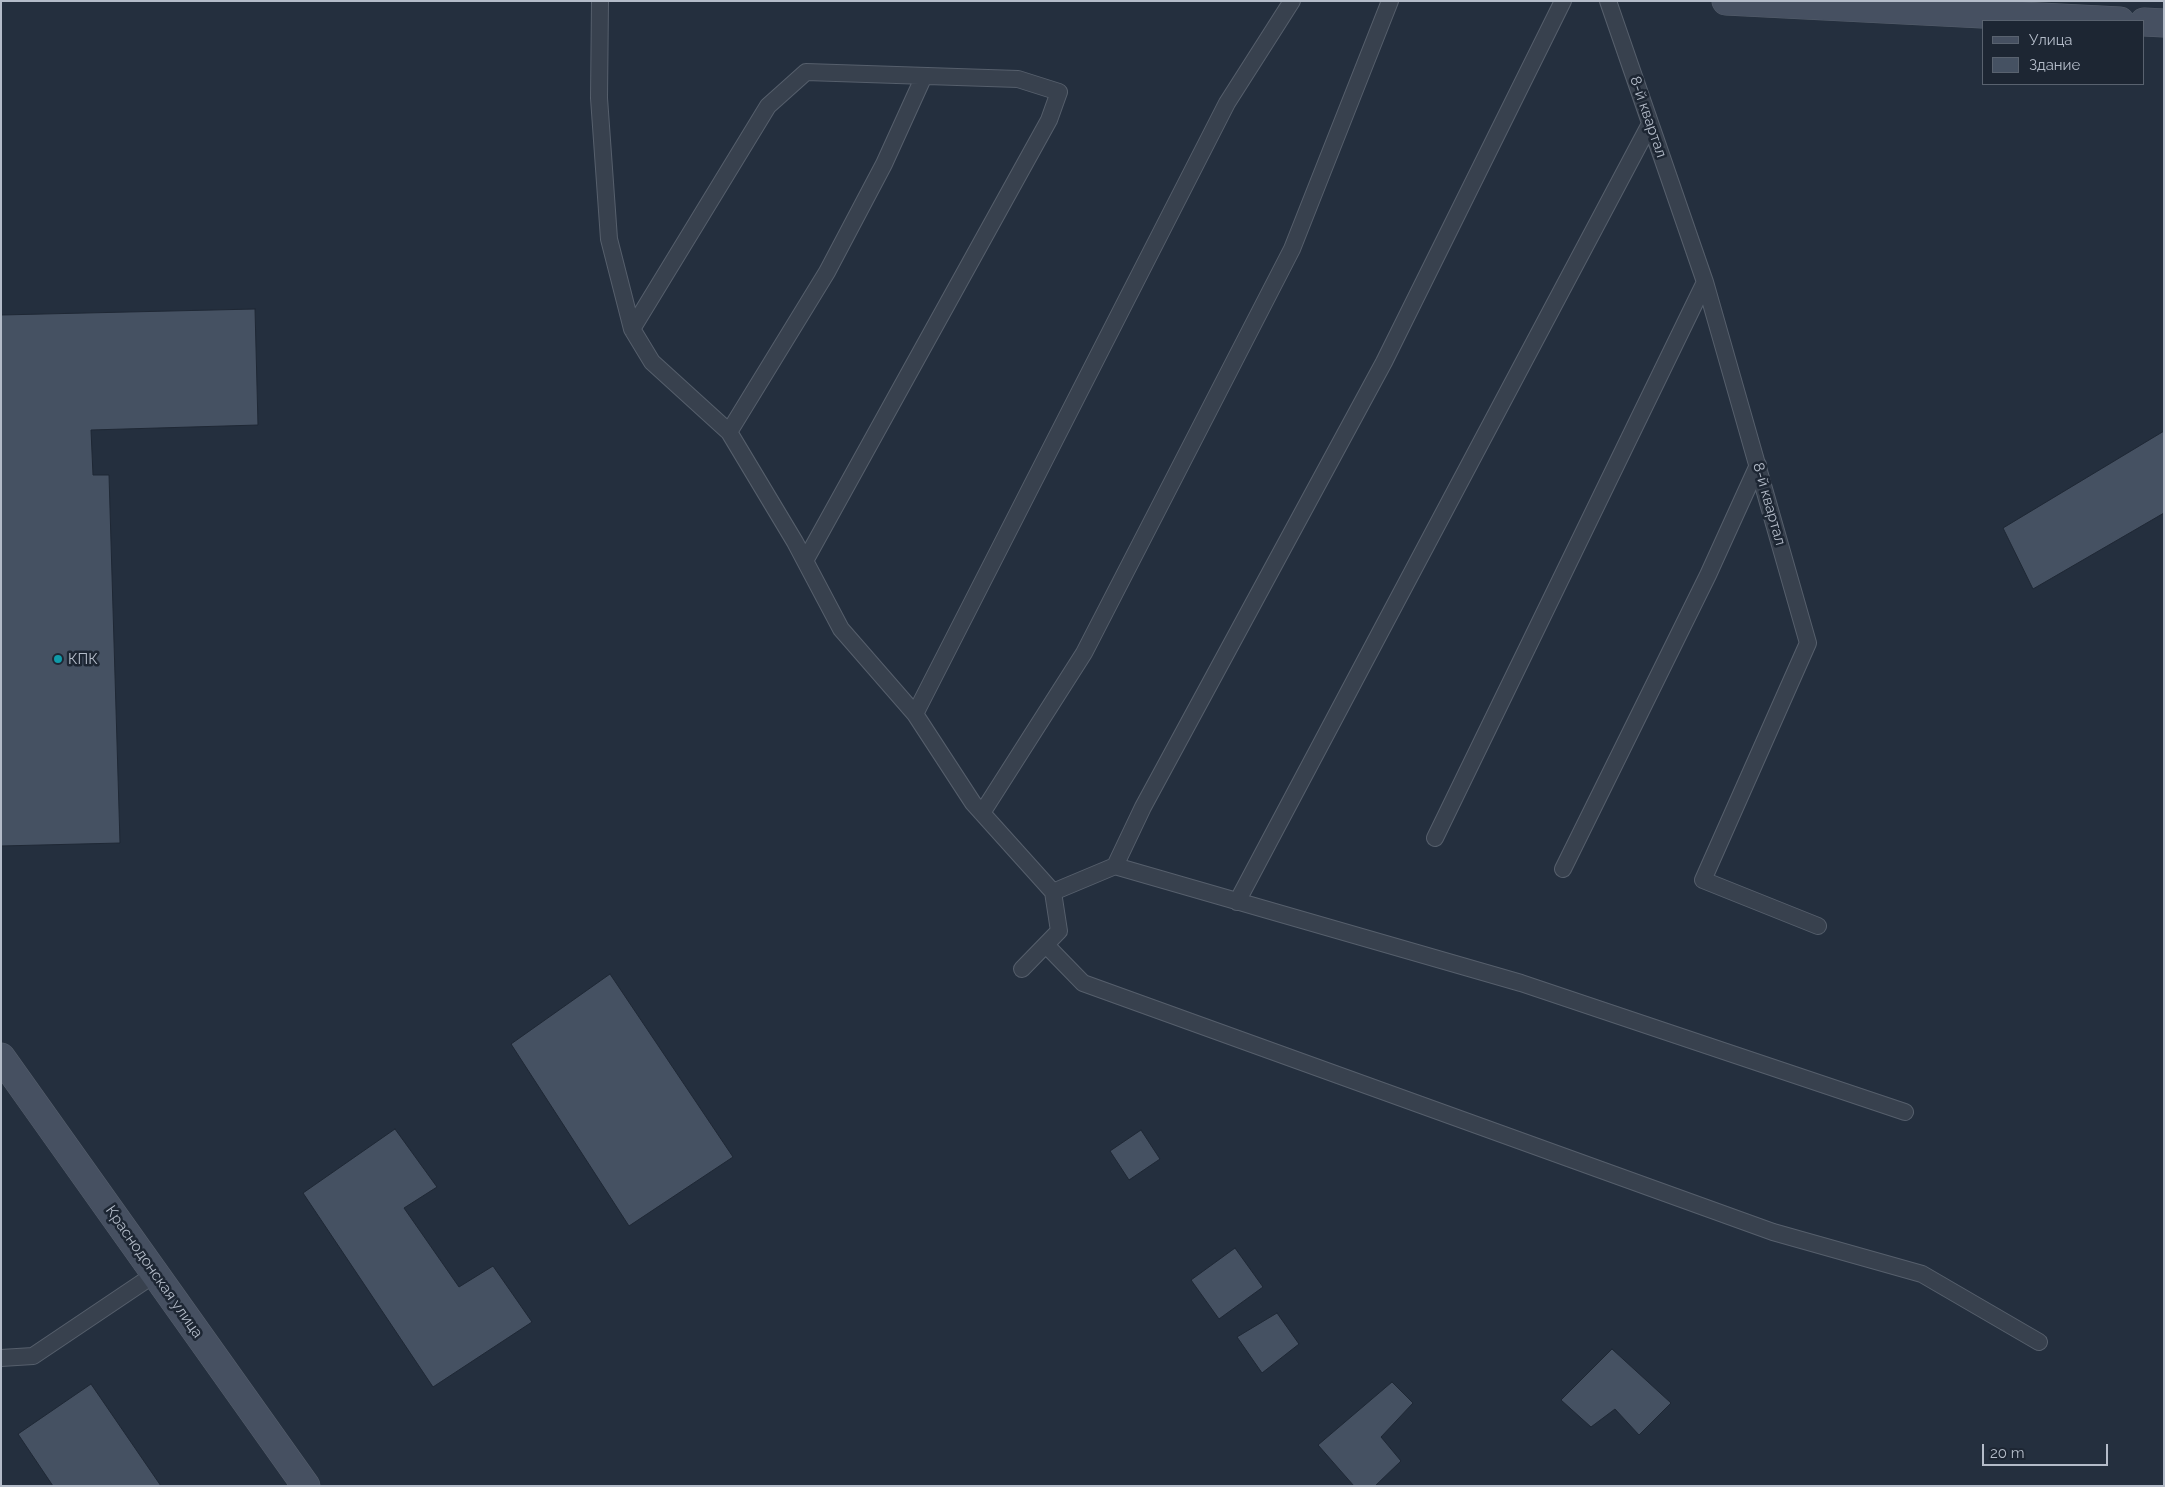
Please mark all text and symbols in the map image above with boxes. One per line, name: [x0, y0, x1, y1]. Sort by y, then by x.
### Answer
legend: [1982, 20, 2145, 85]
text: Улица: [2029, 31, 2073, 49]
text: Здание: [2029, 56, 2080, 74]
street label: 8-й квартал: [1626, 74, 1670, 160]
street label: 8-й квартал: [1749, 461, 1789, 547]
place label: КПК: [68, 650, 98, 668]
marker: КПК: [52, 653, 64, 665]
street label: Краснодонская улица: [101, 1202, 207, 1342]
scale bar: [1985, 1434, 2111, 1466]
text: 20 m: [1990, 1444, 2025, 1462]

